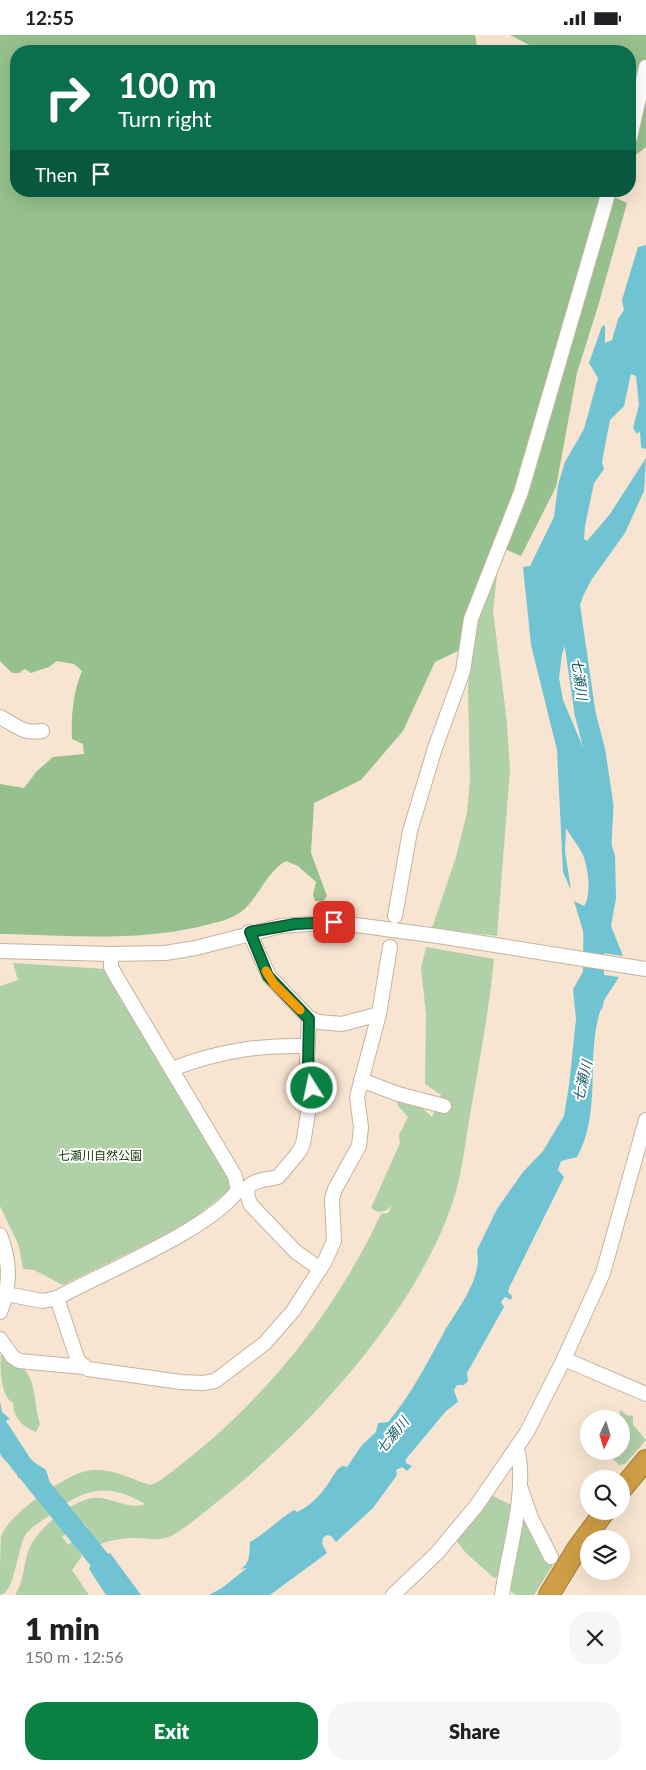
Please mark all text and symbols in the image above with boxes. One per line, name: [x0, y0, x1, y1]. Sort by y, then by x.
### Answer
text: 12:55: [25, 6, 74, 29]
text: 100 m: [118, 63, 217, 105]
icon: right: [35, 65, 100, 130]
text: Turn right: [118, 105, 212, 132]
icon: arrive: [87, 160, 115, 188]
text: Then: [35, 163, 77, 186]
water label: 七瀬川: [569, 657, 592, 703]
pin: [313, 901, 355, 943]
icon: arrive: [320, 908, 348, 936]
water label: 七瀬川: [569, 1057, 595, 1103]
position arrow: [285, 1061, 337, 1113]
park label: 七瀬川自然公園: [58, 1148, 142, 1163]
north arrow: [580, 1410, 630, 1460]
map controls: [580, 1410, 630, 1580]
water label: 七瀬川: [372, 1412, 413, 1457]
button: search: [580, 1470, 630, 1520]
button: layers: [580, 1530, 630, 1580]
text: 1 min: [25, 1610, 100, 1646]
button: close: [569, 1612, 621, 1664]
text: 150 m · 12:56: [25, 1647, 124, 1666]
button: Exit: [25, 1702, 318, 1760]
button: Share: [328, 1702, 621, 1760]

